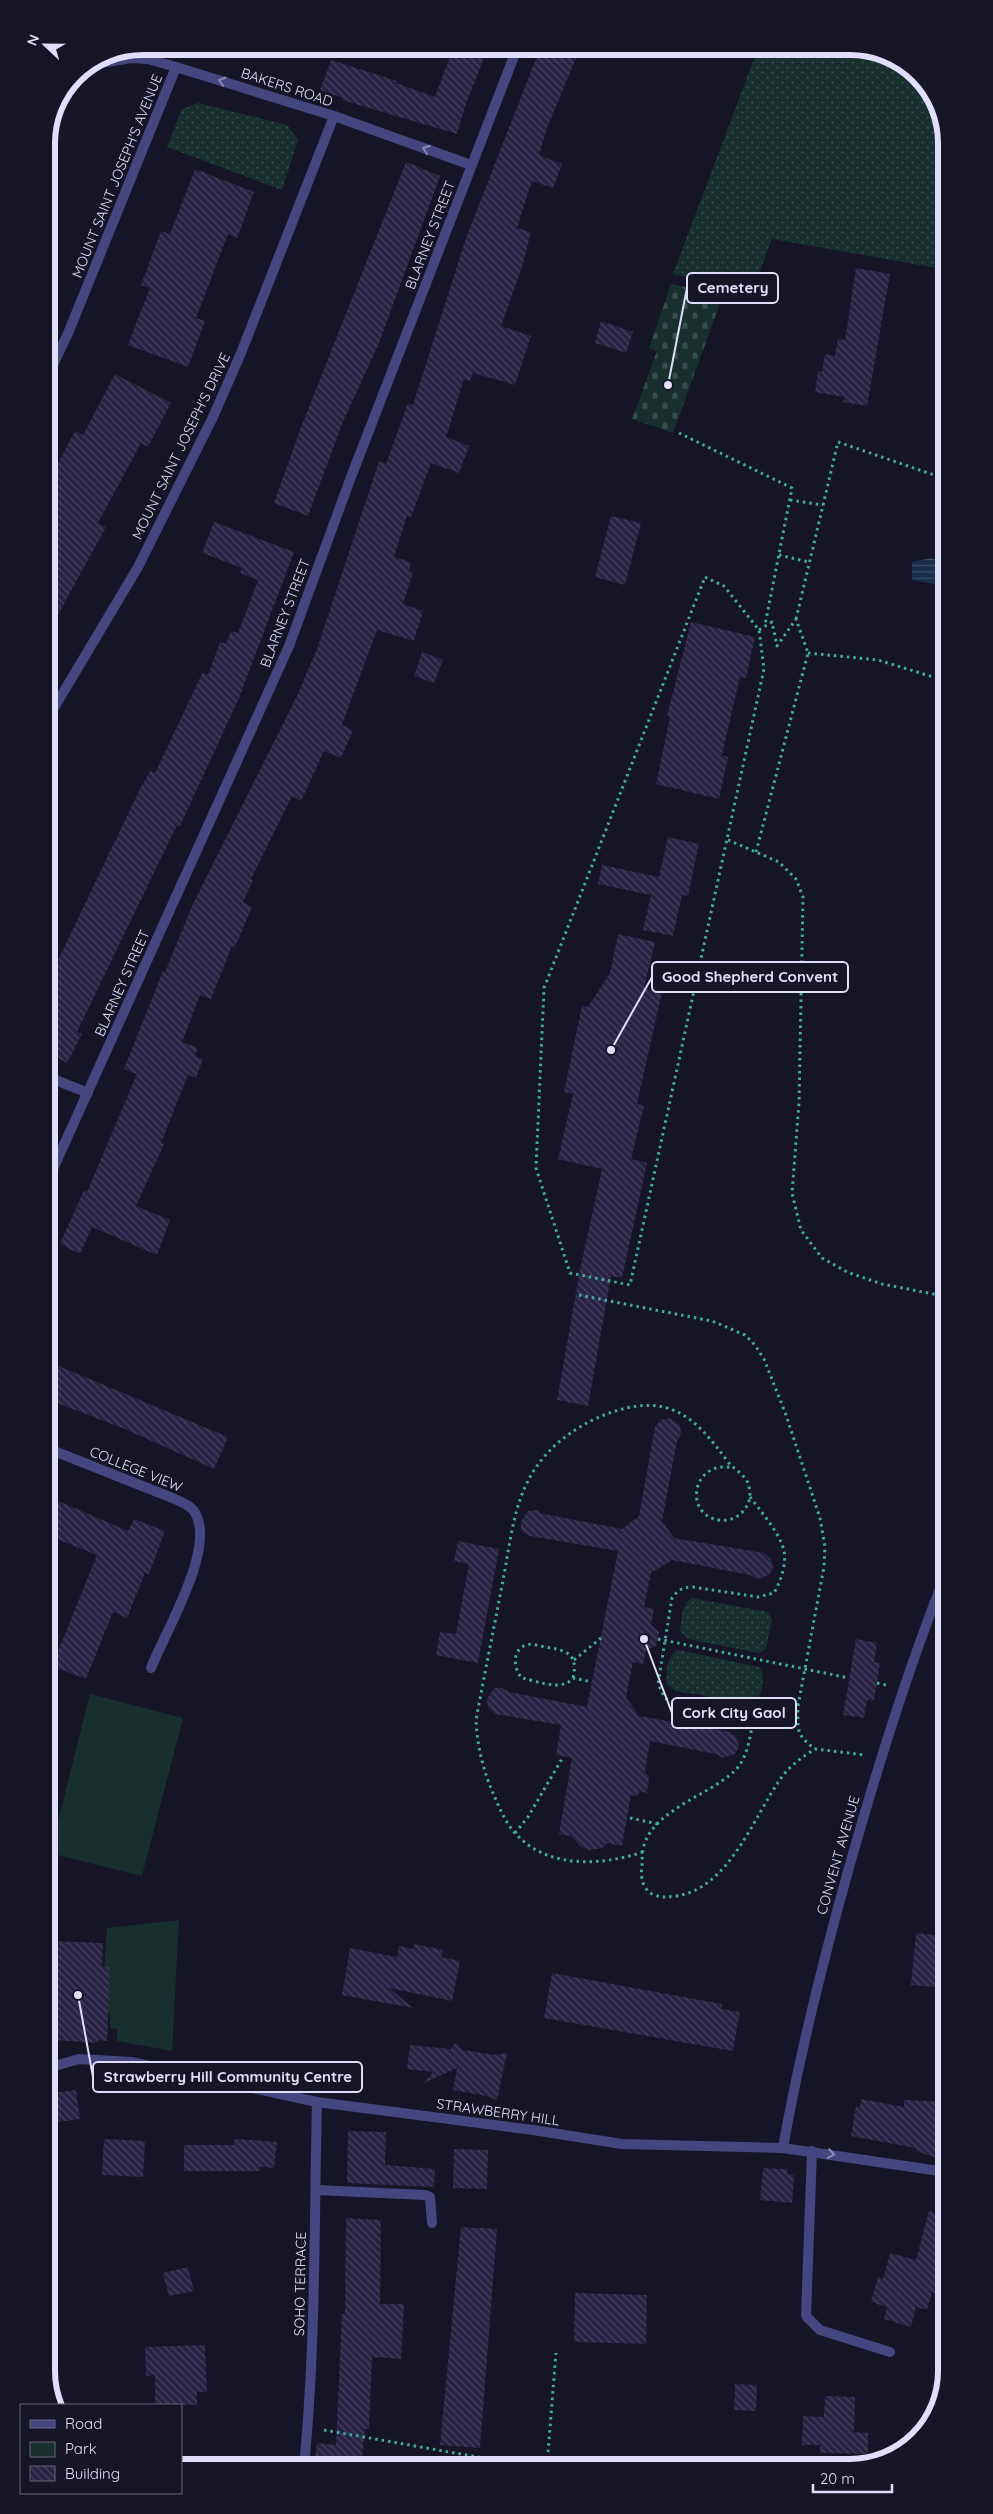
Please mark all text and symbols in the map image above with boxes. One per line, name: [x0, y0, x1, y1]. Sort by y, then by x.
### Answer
north arrow: [20, 20, 70, 70]
text: N: [23, 32, 43, 48]
street label: BAKERS ROAD: [239, 64, 335, 110]
street label: MOUNT SAINT JOSEPH'S AVENUE: [68, 71, 166, 281]
one-way arrow: [218, 76, 226, 86]
one-way arrow: [422, 145, 430, 155]
street label: BLARNEY STREET: [401, 178, 459, 292]
callout: Cemetery: [687, 273, 778, 303]
text: Cemetery: [697, 278, 769, 297]
street label: MOUNT SAINT JOSEPH'S DRIVE: [128, 350, 234, 542]
street label: BLARNEY STREET: [256, 556, 314, 670]
street label: BLARNEY STREET: [90, 927, 154, 1039]
callout: Good Shepherd Convent: [652, 962, 848, 992]
text: Good Shepherd Convent: [662, 967, 838, 986]
street label: COLLEGE VIEW: [87, 1442, 185, 1496]
callout: Cork City Gaol: [672, 1698, 796, 1728]
text: Cork City Gaol: [682, 1703, 786, 1722]
street label: CONVENT AVENUE: [812, 1793, 864, 1917]
callout: Strawberry Hill Community Centre: [93, 2062, 362, 2092]
text: Strawberry Hill Community Centre: [104, 2067, 352, 2086]
street label: STRAWBERRY HILL: [436, 2094, 561, 2130]
one-way arrow: [827, 2149, 835, 2159]
street label: SOHO TERRACE: [290, 2232, 310, 2336]
legend: [20, 2404, 182, 2494]
text: Road: [65, 2414, 102, 2433]
text: Park: [65, 2439, 97, 2458]
scale bar: [813, 2462, 892, 2494]
text: Building: [65, 2464, 120, 2483]
text: 20 m: [820, 2469, 855, 2488]

